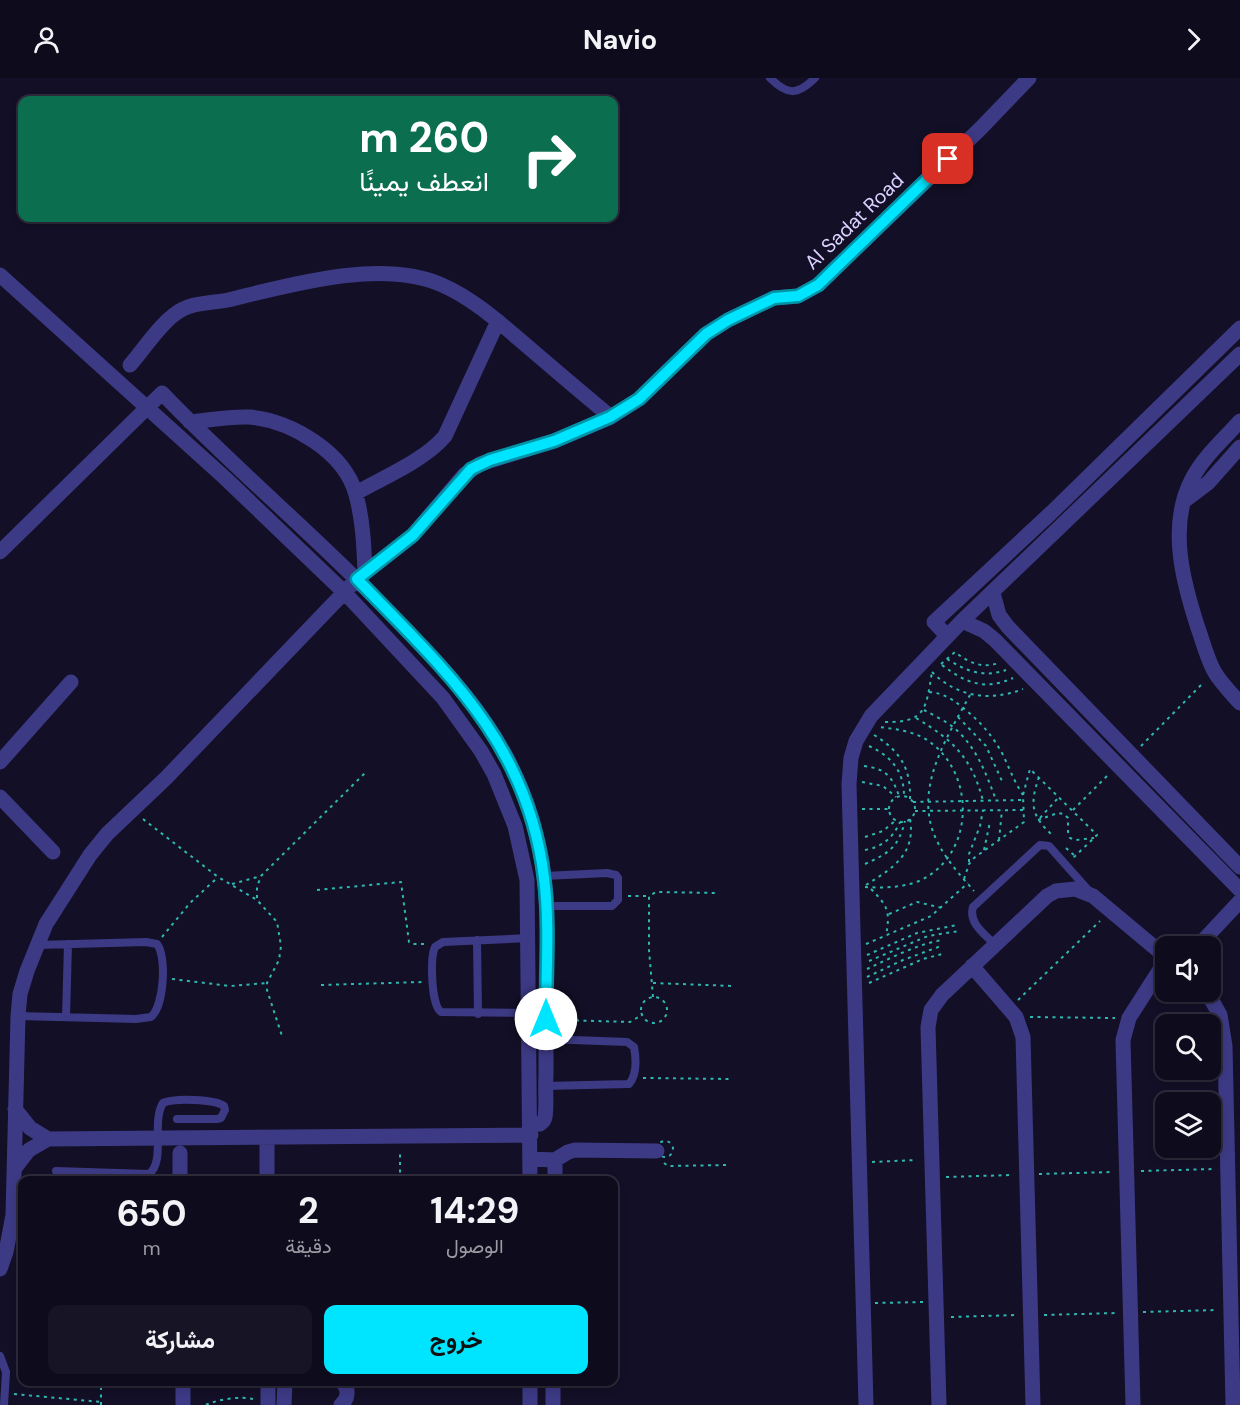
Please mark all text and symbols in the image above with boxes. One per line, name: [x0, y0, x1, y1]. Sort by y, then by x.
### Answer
text: Navio: [583, 22, 657, 57]
icon: person: [30, 23, 63, 56]
icon: forward: [1177, 23, 1210, 56]
text: 260 m: [359, 110, 489, 165]
icon: right: [510, 120, 588, 198]
pin: [922, 133, 973, 184]
icon: arrive: [931, 142, 964, 175]
text: انعطف يمينًا: [359, 164, 489, 199]
street label: Al Sadat Road: [799, 167, 909, 275]
map controls: [1155, 936, 1221, 1158]
button: sound: [1155, 936, 1221, 1002]
position arrow: [514, 987, 578, 1051]
button: search: [1155, 1014, 1221, 1080]
button: layers: [1155, 1092, 1221, 1158]
text: 2: [298, 1187, 319, 1234]
text: 14:29: [430, 1187, 519, 1234]
text: 650: [117, 1190, 187, 1237]
text: دقيقة: [285, 1233, 332, 1259]
text: الوصول: [446, 1233, 504, 1259]
text: m: [143, 1235, 161, 1261]
button: مشاركة: [48, 1305, 312, 1374]
button: خروج: [324, 1305, 588, 1374]

